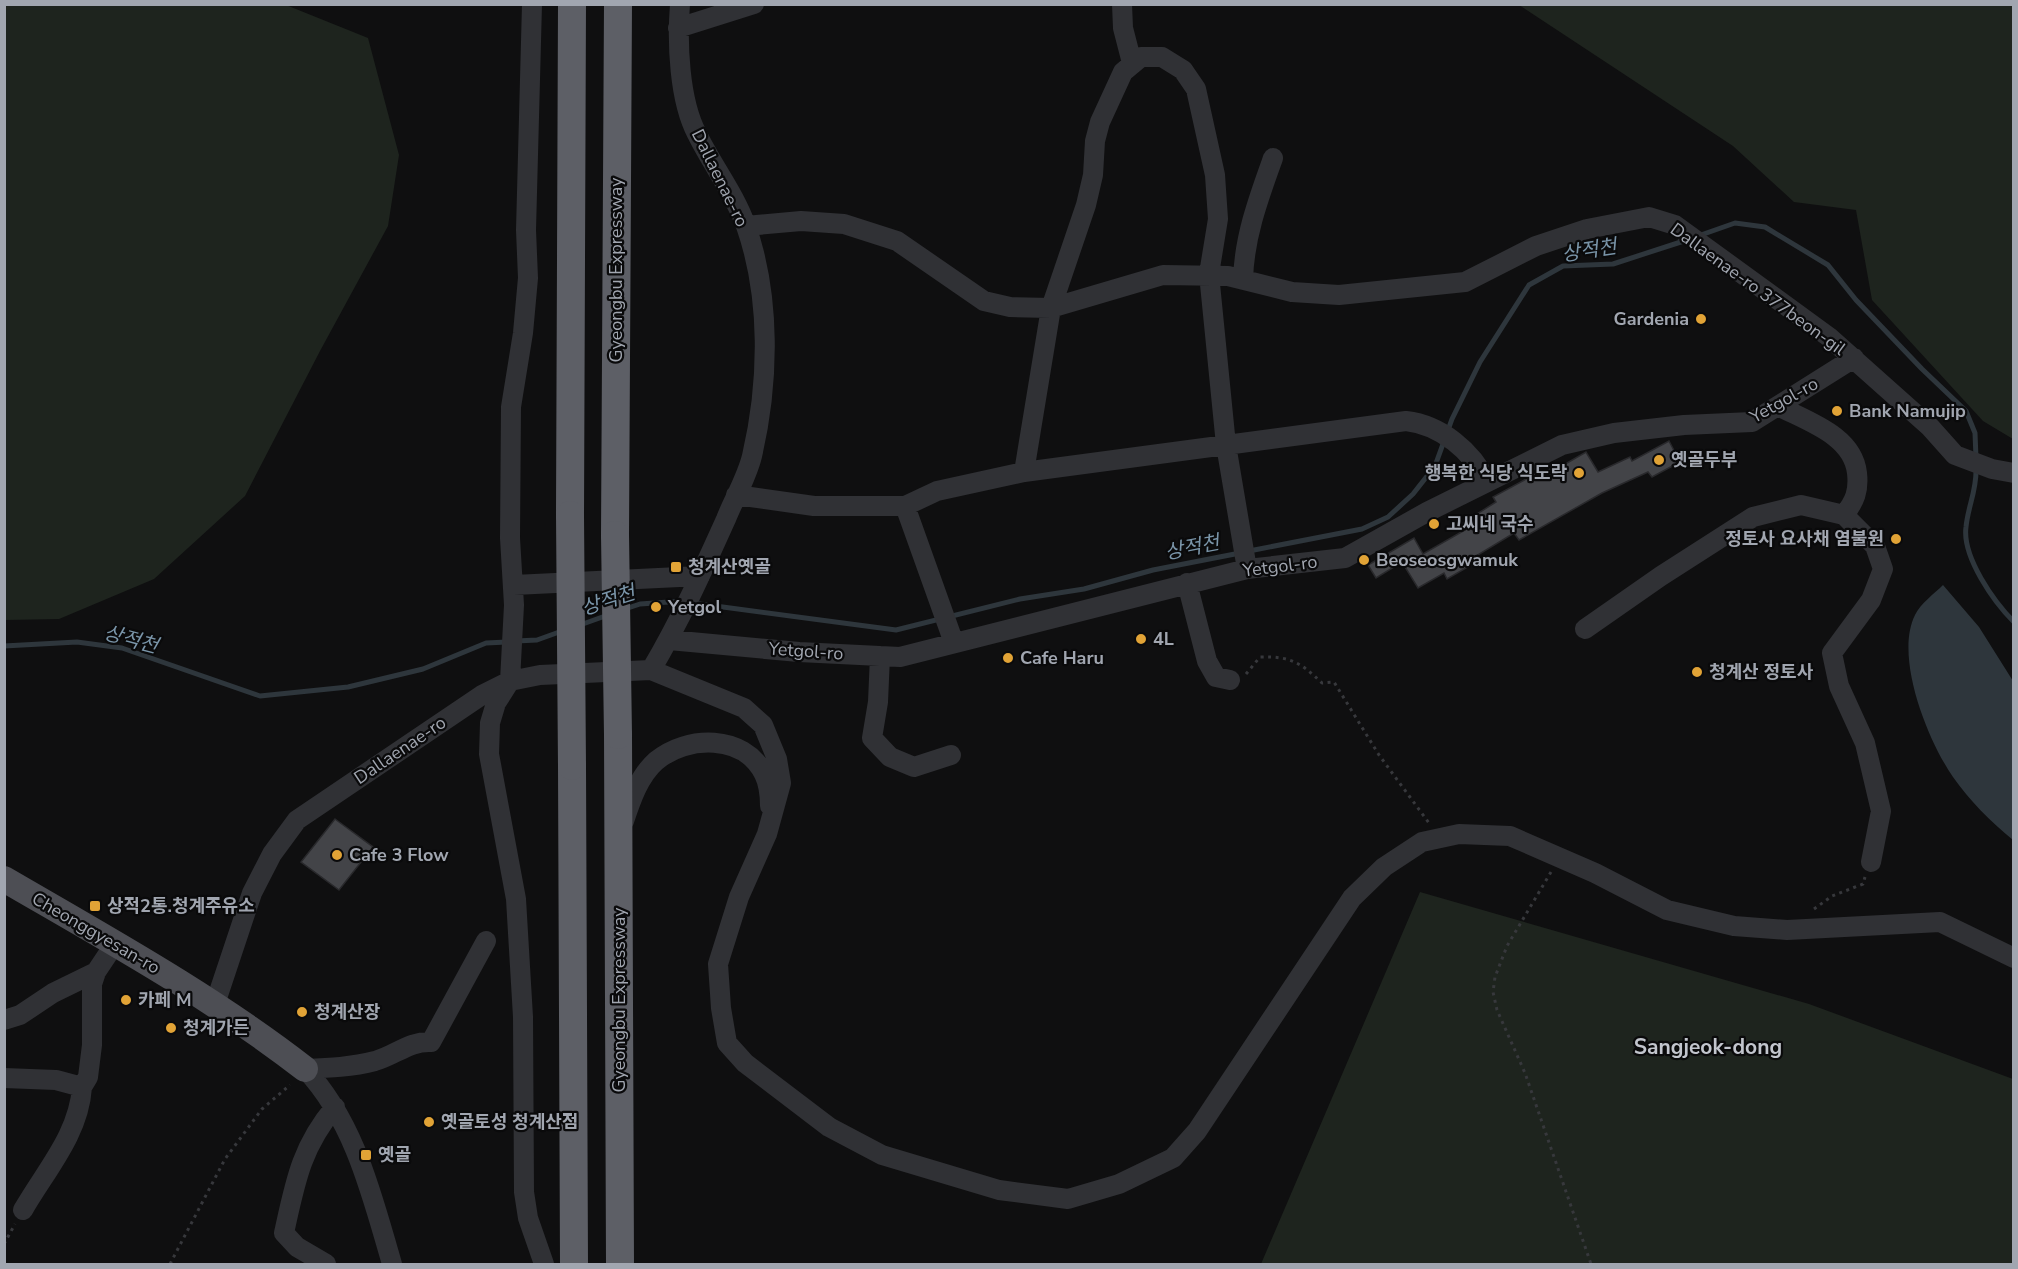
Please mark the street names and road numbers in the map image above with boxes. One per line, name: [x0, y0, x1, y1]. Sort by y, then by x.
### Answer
street label: Dallaenae-ro: [686, 125, 754, 231]
street label: Gyeongbu Expressway: [604, 177, 628, 362]
street label: Dallaenae-ro 377beon-gil: [1665, 217, 1851, 361]
street label: Yetgol-ro: [1745, 371, 1823, 429]
street label: Yetgol-ro: [1240, 550, 1319, 583]
street label: Yetgol-ro: [767, 636, 844, 666]
street label: Dallaenae-ro: [349, 710, 451, 790]
street label: Cheonggyesan-ro: [28, 887, 164, 979]
street label: Gyeongbu Expressway: [607, 907, 631, 1092]

